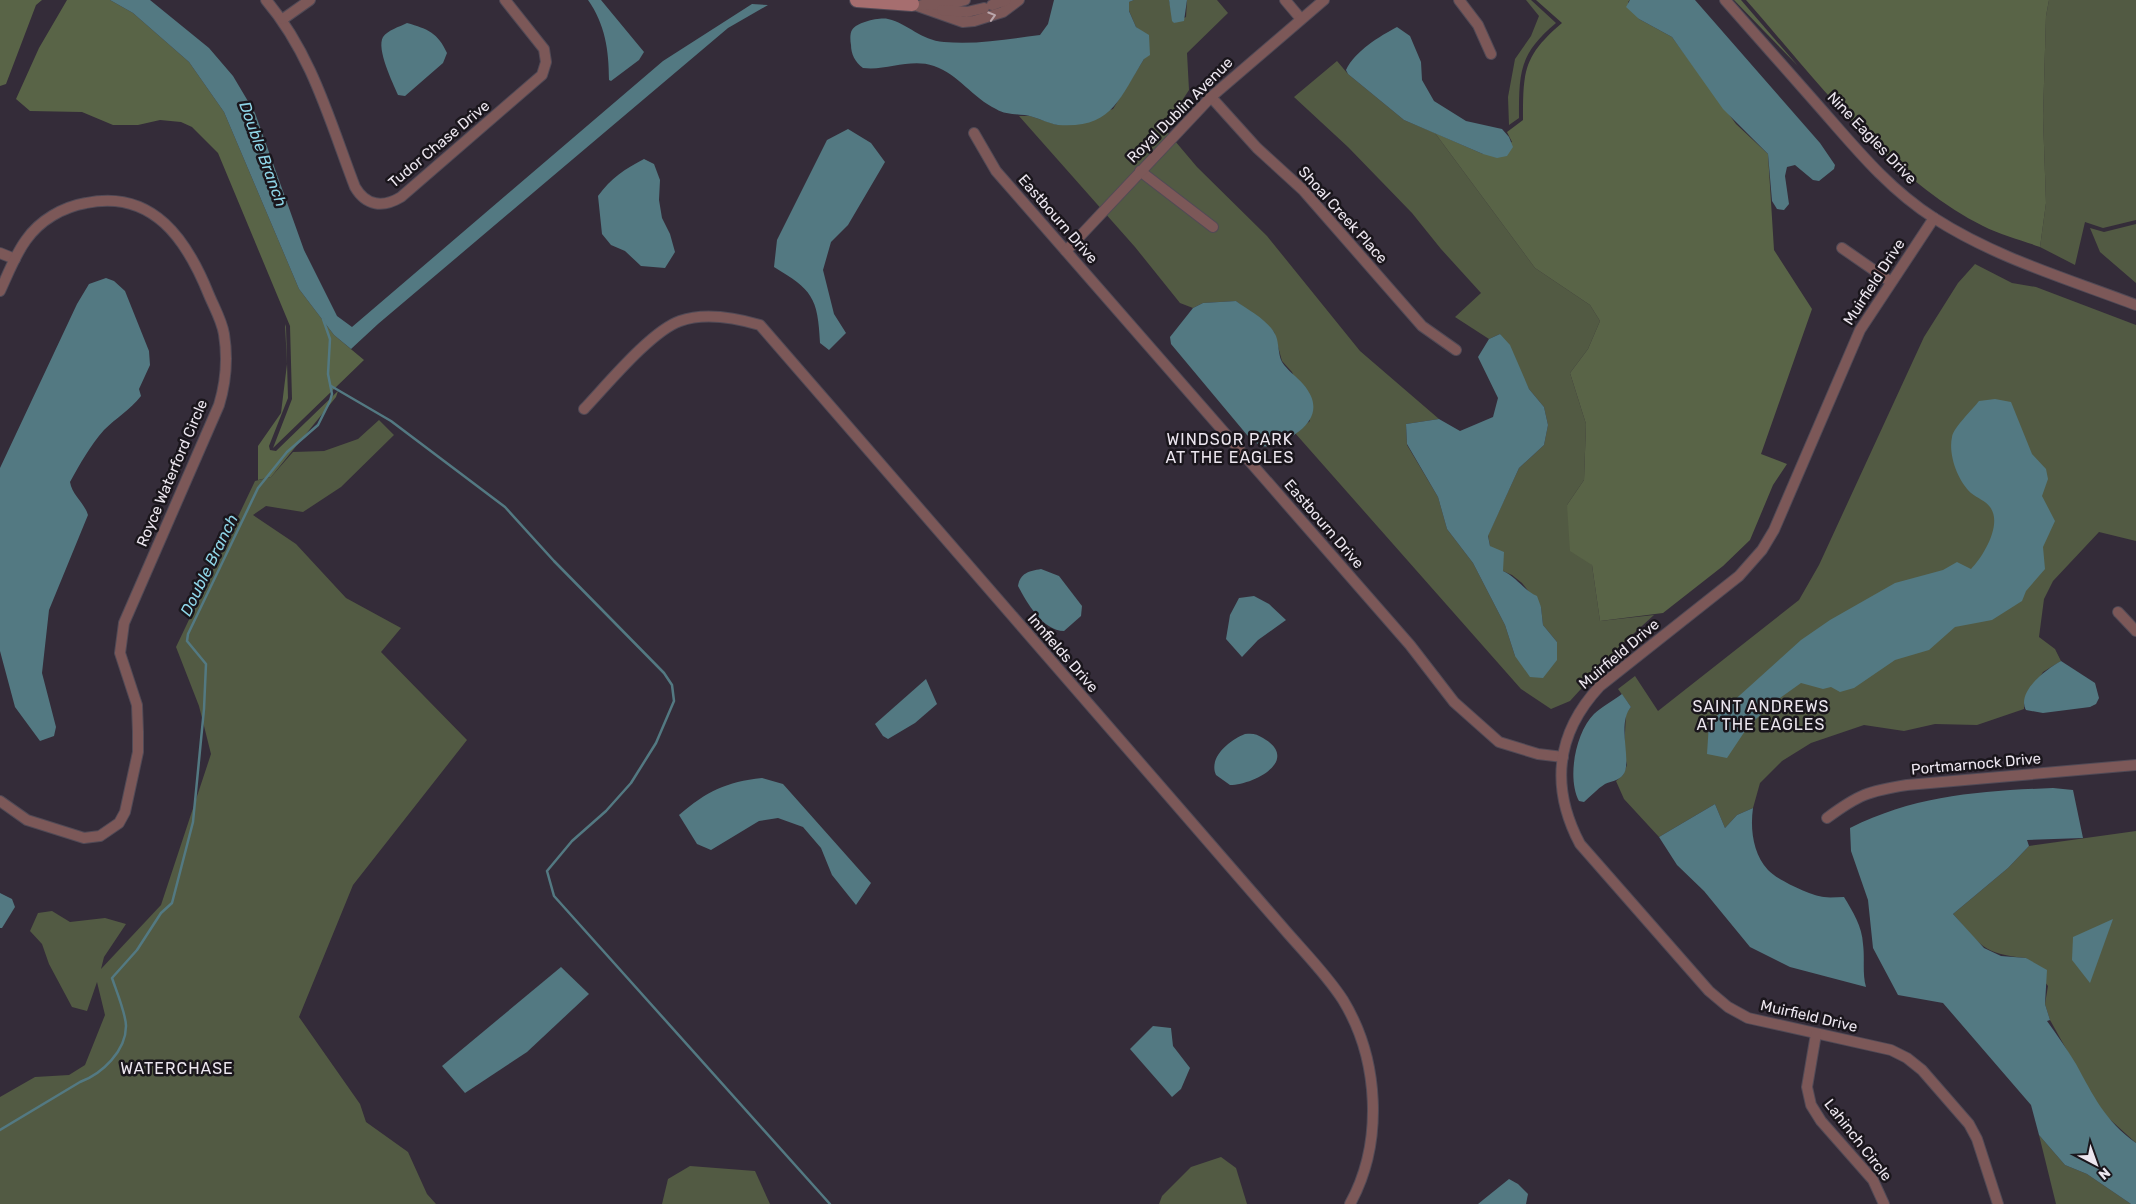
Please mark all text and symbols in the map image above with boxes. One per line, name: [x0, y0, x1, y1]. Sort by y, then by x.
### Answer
one-way arrow: [987, 11, 995, 21]
street label: Royal Dublin Avenue: [1123, 53, 1237, 167]
street label: Nine Eagles Drive: [1823, 88, 1921, 188]
street label: Tudor Chase Drive: [385, 97, 493, 191]
water label: Double Branch: [235, 99, 291, 209]
street label: Shoal Creek Place: [1295, 163, 1391, 267]
street label: Eastbourn Drive: [1014, 171, 1102, 267]
street label: Muirfield Drive: [1839, 235, 1909, 329]
street label: Royce Waterford Circle: [133, 397, 211, 549]
district label: WINDSOR PARK AT THE EAGLES: [1166, 430, 1295, 467]
street label: Eastbourn Drive: [1280, 476, 1368, 572]
water label: Double Branch: [176, 511, 242, 619]
street label: Innfields Drive: [1024, 610, 1102, 696]
street label: Muirfield Drive: [1575, 615, 1663, 693]
district label: SAINT ANDREWS AT THE EAGLES: [1692, 697, 1830, 734]
street label: Portmarnock Drive: [1910, 749, 2042, 779]
street label: Muirfield Drive: [1759, 996, 1859, 1036]
district label: WATERCHASE: [120, 1059, 234, 1078]
street label: Lahinch Circle: [1820, 1095, 1896, 1185]
north arrow: [2071, 1139, 2121, 1189]
text: N: [2095, 1164, 2114, 1183]

